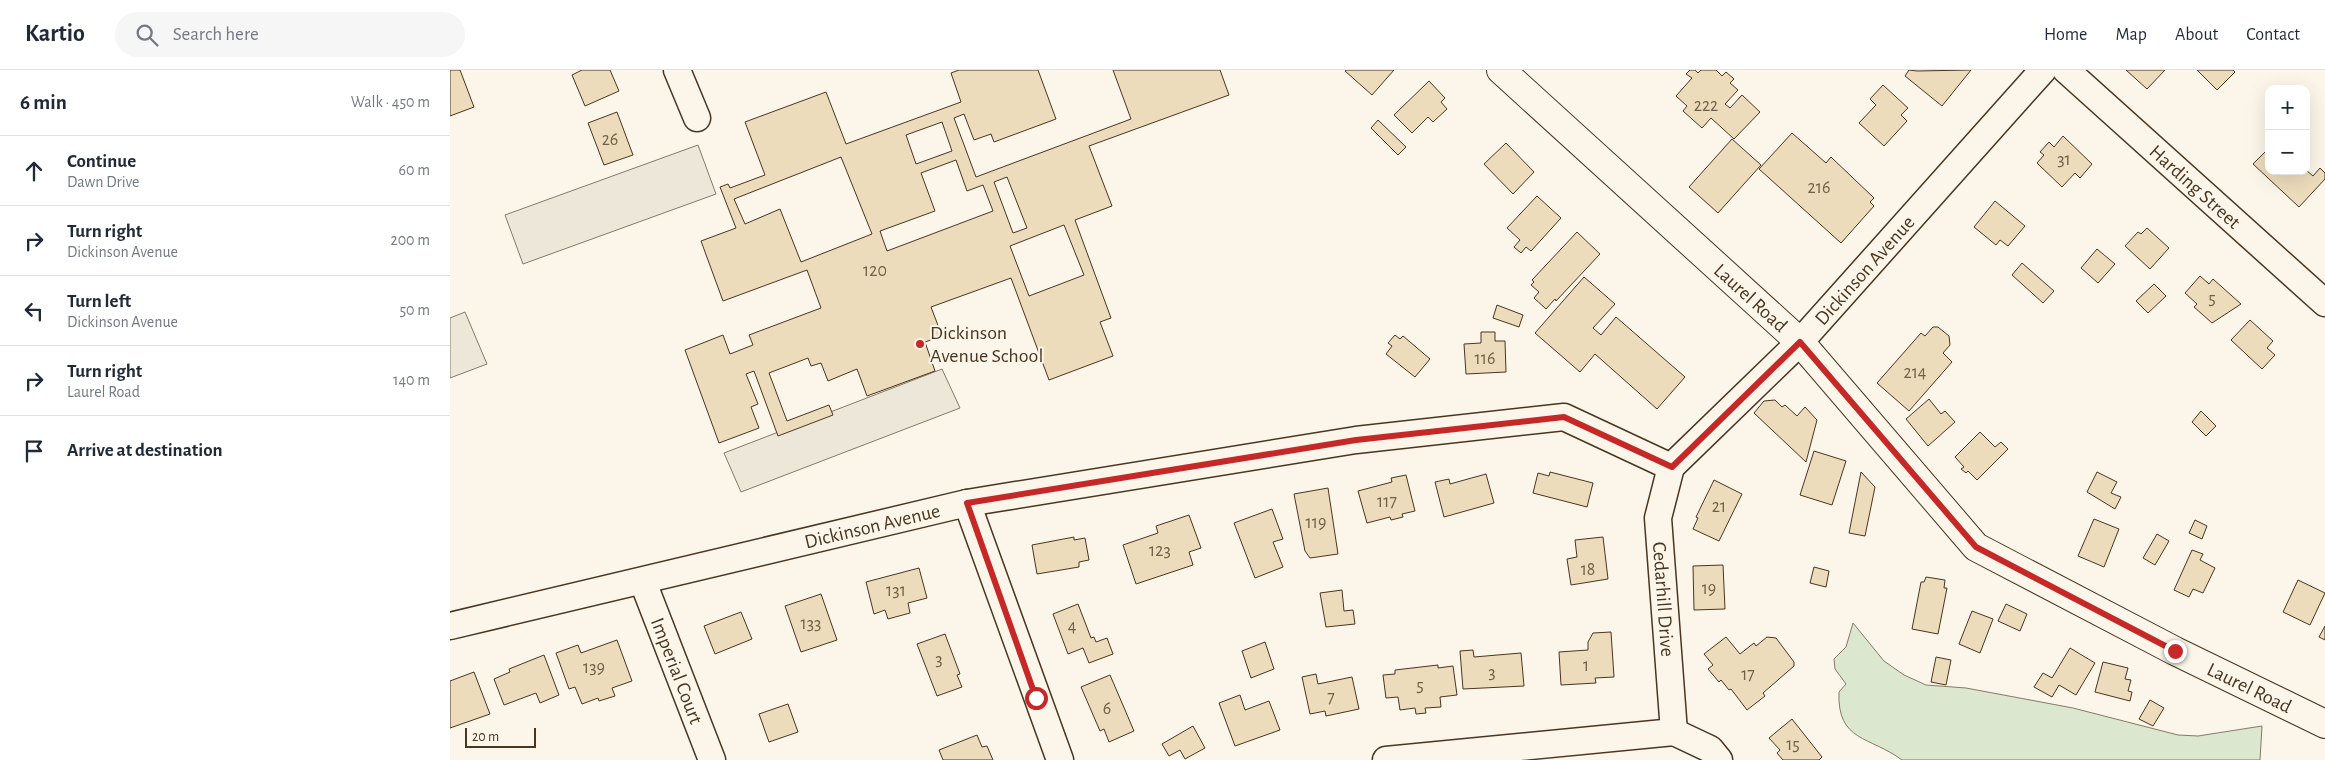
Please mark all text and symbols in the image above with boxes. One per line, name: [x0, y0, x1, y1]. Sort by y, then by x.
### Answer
search box: [115, 12, 465, 57]
icon: search: [133, 21, 161, 49]
text: Kartio: [25, 22, 85, 46]
text: Search here: [173, 25, 259, 44]
text: Home: [2044, 26, 2087, 44]
text: Map: [2115, 26, 2147, 44]
text: About: [2175, 26, 2218, 44]
text: Contact: [2246, 26, 2300, 44]
map controls: [2265, 85, 2310, 175]
button: +: [2265, 85, 2310, 130]
text: 6 min: [20, 92, 67, 113]
text: Walk · 450 m: [351, 94, 430, 110]
house number: 222: [1694, 97, 1718, 115]
button: −: [2265, 130, 2310, 175]
house number: 26: [602, 131, 618, 149]
street label: Harding Street: [2145, 141, 2244, 233]
house number: 31: [2057, 151, 2071, 169]
text: Continue: [67, 152, 136, 171]
icon: ahead: [20, 157, 48, 185]
text: 60 m: [399, 162, 430, 178]
text: Dawn Drive: [67, 174, 139, 190]
house number: 216: [1808, 179, 1830, 197]
street label: Dickinson Avenue: [1811, 212, 1919, 329]
text: Turn right: [67, 222, 142, 241]
icon: right: [20, 227, 48, 255]
text: 200 m: [390, 232, 430, 248]
text: Dickinson Avenue: [67, 244, 178, 260]
street label: Laurel Road: [1710, 260, 1791, 336]
house number: 120: [863, 262, 887, 280]
house number: 5: [2208, 290, 2216, 308]
text: Turn left: [67, 292, 131, 311]
icon: left: [20, 297, 48, 325]
text: 50 m: [399, 302, 430, 318]
text: Dickinson Avenue: [67, 314, 178, 330]
place label: Dickinson Avenue School: [930, 323, 1043, 366]
marker: Dickinson Avenue School: [914, 338, 926, 350]
house number: 116: [1475, 350, 1495, 368]
text: Turn right: [67, 362, 142, 381]
house number: 214: [1903, 364, 1927, 382]
icon: right: [20, 367, 48, 395]
text: 140 m: [393, 372, 430, 388]
text: Laurel Road: [67, 384, 140, 400]
icon: arrive: [20, 437, 48, 465]
text: Arrive at destination: [67, 441, 223, 460]
house number: 117: [1377, 493, 1397, 511]
house number: 21: [1712, 498, 1726, 516]
street label: Dickinson Avenue: [803, 501, 942, 552]
house number: 119: [1306, 514, 1326, 532]
street label: Cedarhill Drive: [1649, 541, 1677, 657]
house number: 123: [1149, 542, 1171, 560]
house number: 18: [1581, 561, 1595, 579]
house number: 19: [1702, 580, 1716, 598]
house number: 131: [886, 582, 906, 600]
street label: Imperial Court: [647, 615, 706, 727]
house number: 133: [800, 615, 822, 633]
house number: 4: [1068, 618, 1077, 636]
route end: [2164, 640, 2187, 663]
house number: 3: [935, 651, 943, 669]
house number: 1: [1583, 657, 1589, 675]
house number: 139: [583, 659, 605, 677]
street label: Laurel Road: [2204, 659, 2295, 717]
house number: 3: [1488, 664, 1496, 682]
house number: 17: [1741, 666, 1755, 684]
house number: 5: [1416, 677, 1424, 695]
route start: [1025, 687, 1048, 710]
house number: 7: [1327, 689, 1335, 707]
house number: 6: [1103, 700, 1111, 718]
scale bar: [465, 725, 536, 748]
text: 20 m: [472, 730, 499, 744]
house number: 15: [1786, 736, 1800, 754]

